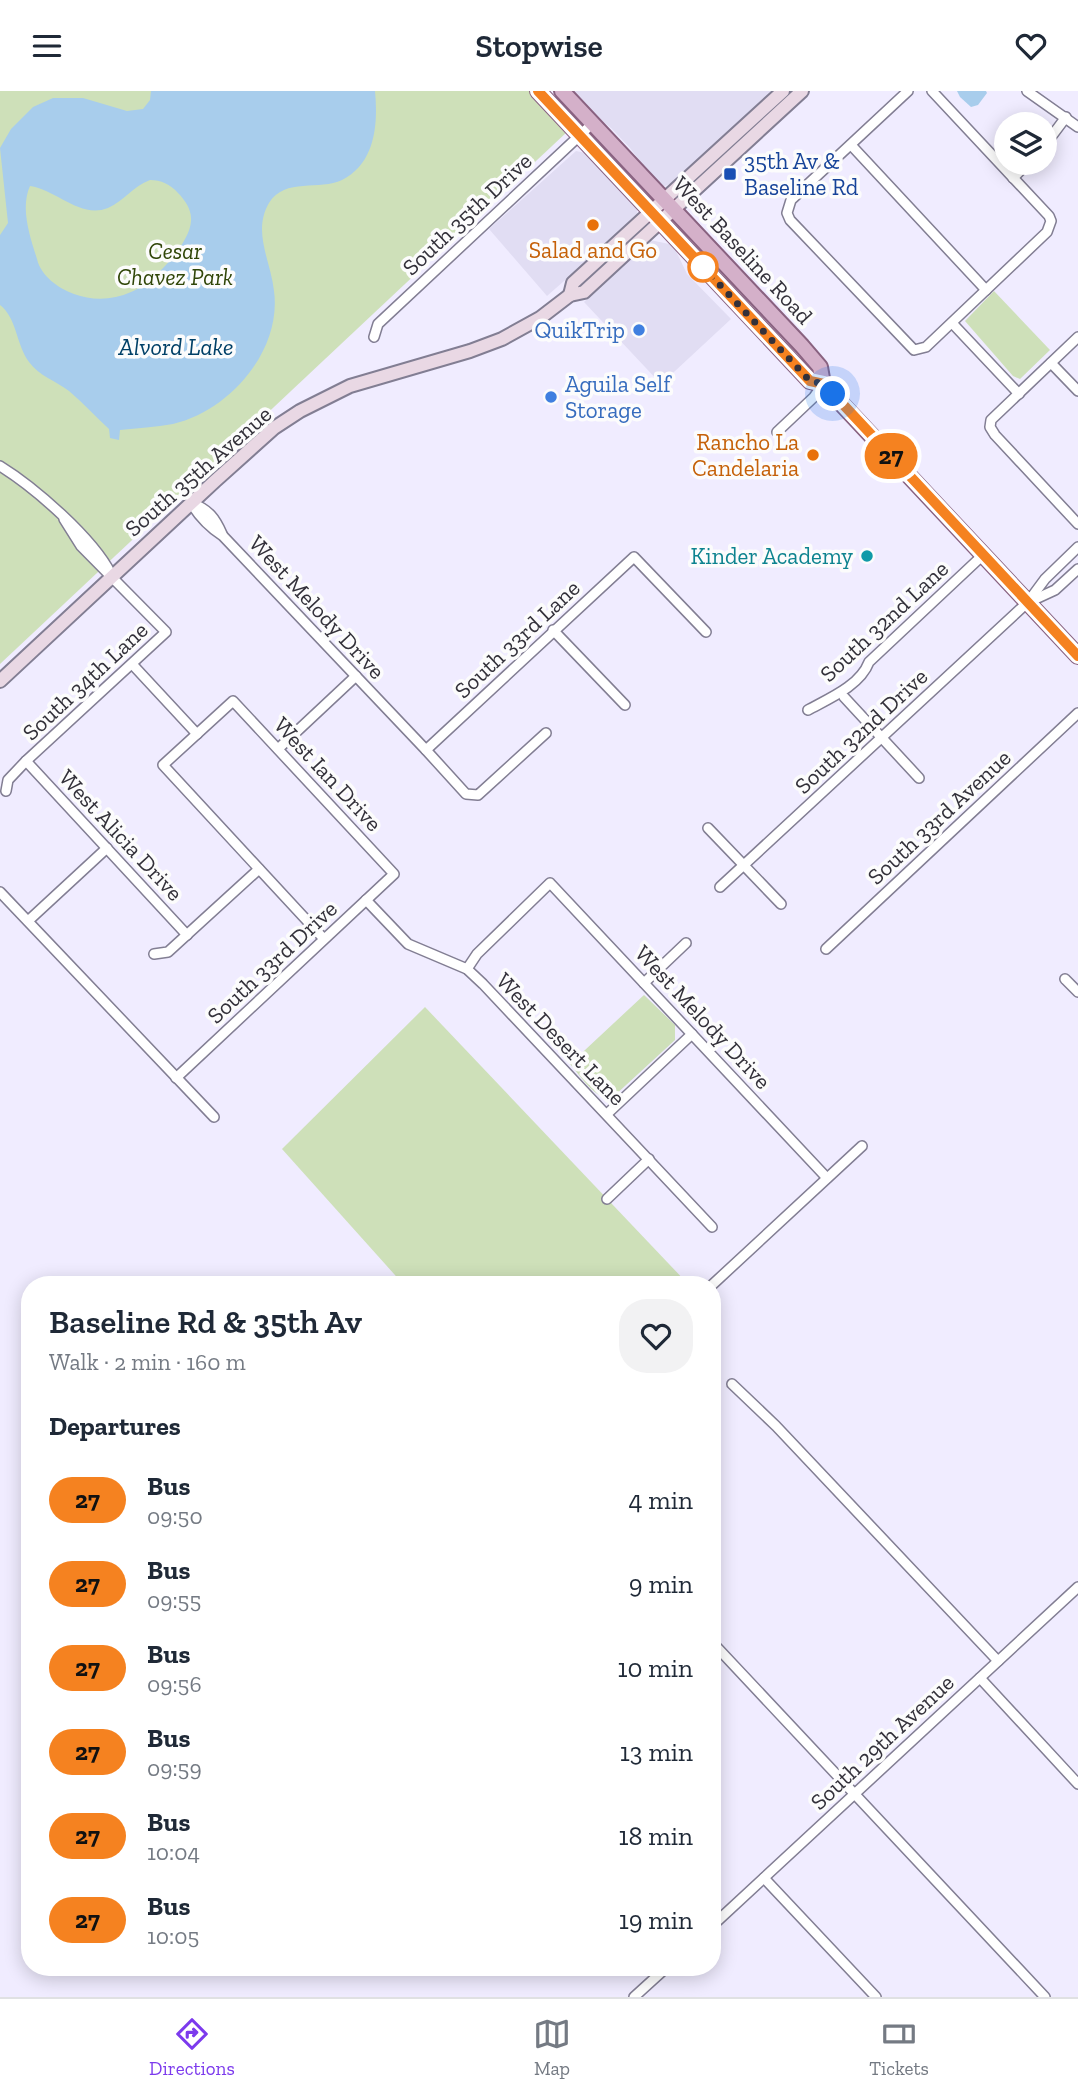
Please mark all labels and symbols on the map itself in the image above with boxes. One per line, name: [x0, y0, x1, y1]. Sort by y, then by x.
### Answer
street label: South 35th Drive: [396, 147, 538, 281]
place label: 35th Av & Baseline Rd: [744, 147, 859, 201]
marker: 35th Av & Baseline Rd: [722, 166, 738, 182]
street label: West Baseline Road: [667, 170, 819, 330]
marker: Salad and Go: [585, 217, 601, 233]
place label: Salad and Go: [529, 236, 657, 264]
park label: Cesar Chavez Park: [117, 237, 233, 291]
unlabelled marker: [688, 252, 718, 282]
place label: QuikTrip: [534, 316, 625, 344]
marker: QuikTrip: [631, 322, 647, 338]
water label: Alvord Lake: [118, 332, 233, 361]
place label: Aguila Self Storage: [565, 370, 672, 424]
your location: [815, 376, 850, 411]
marker: Aguila Self Storage: [543, 389, 559, 405]
street label: South 35th Avenue: [119, 400, 277, 542]
place label: Rancho La Candelaria: [692, 428, 799, 482]
line badge: 27: [860, 433, 922, 479]
marker: Rancho La Candelaria: [805, 447, 821, 463]
street label: West Melody Drive: [243, 529, 391, 685]
place label: Kinder Academy: [691, 542, 853, 570]
marker: Kinder Academy: [859, 548, 875, 564]
street label: South 32nd Lane: [814, 554, 954, 688]
street label: South 33rd Lane: [449, 574, 585, 704]
street label: South 34th Lane: [17, 616, 153, 746]
street label: South 32nd Drive: [789, 662, 933, 800]
street label: West Ian Drive: [268, 711, 388, 837]
street label: South 33rd Avenue: [862, 743, 1016, 891]
street label: West Alicia Drive: [53, 764, 189, 906]
street label: South 33rd Drive: [201, 895, 343, 1029]
street label: West Melody Drive: [629, 939, 777, 1095]
street label: West Desert Lane: [490, 967, 632, 1111]
street label: South 29th Avenue: [804, 1668, 960, 1816]

